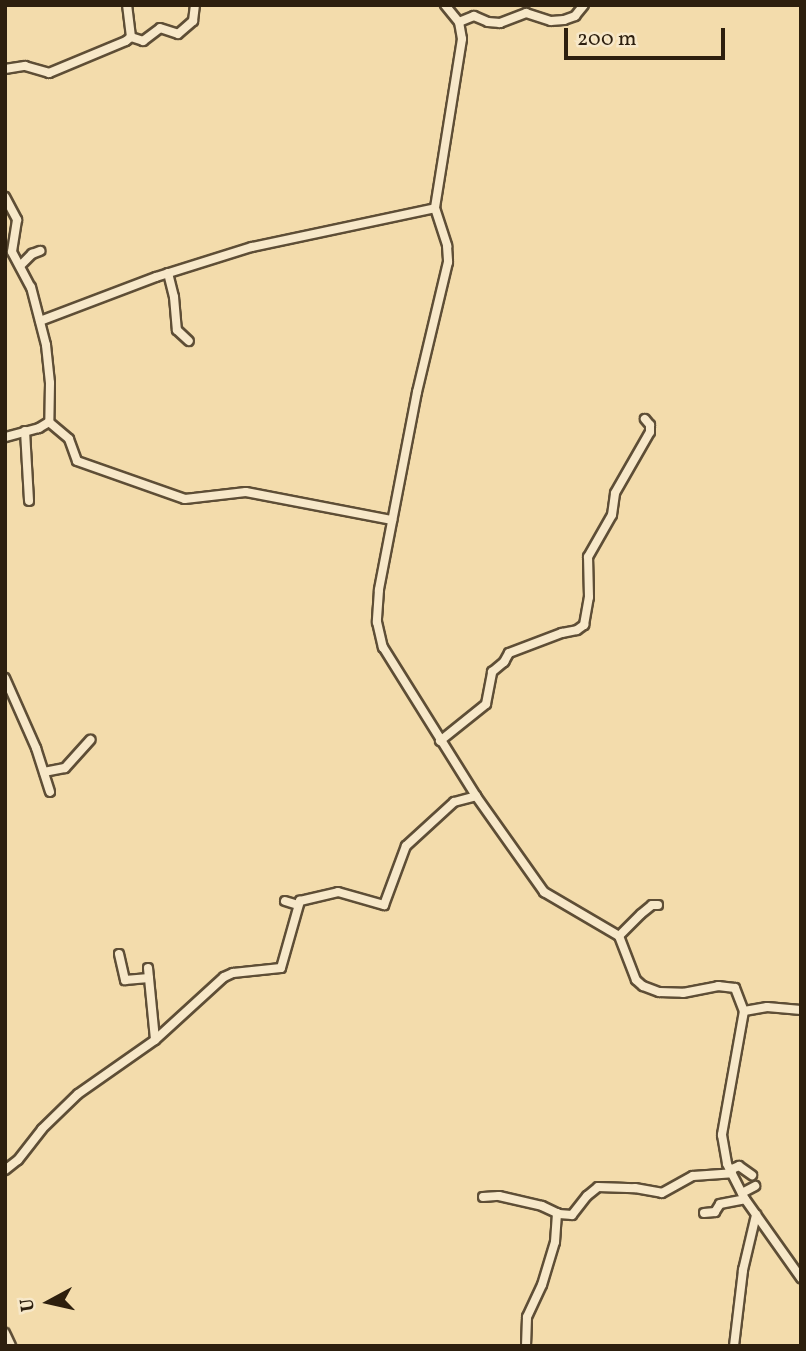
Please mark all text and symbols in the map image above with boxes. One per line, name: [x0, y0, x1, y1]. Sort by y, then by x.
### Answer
scale bar: [568, 14, 729, 58]
text: 200 m: [577, 25, 637, 54]
north arrow: [14, 1267, 84, 1337]
text: U: [14, 1297, 42, 1313]

